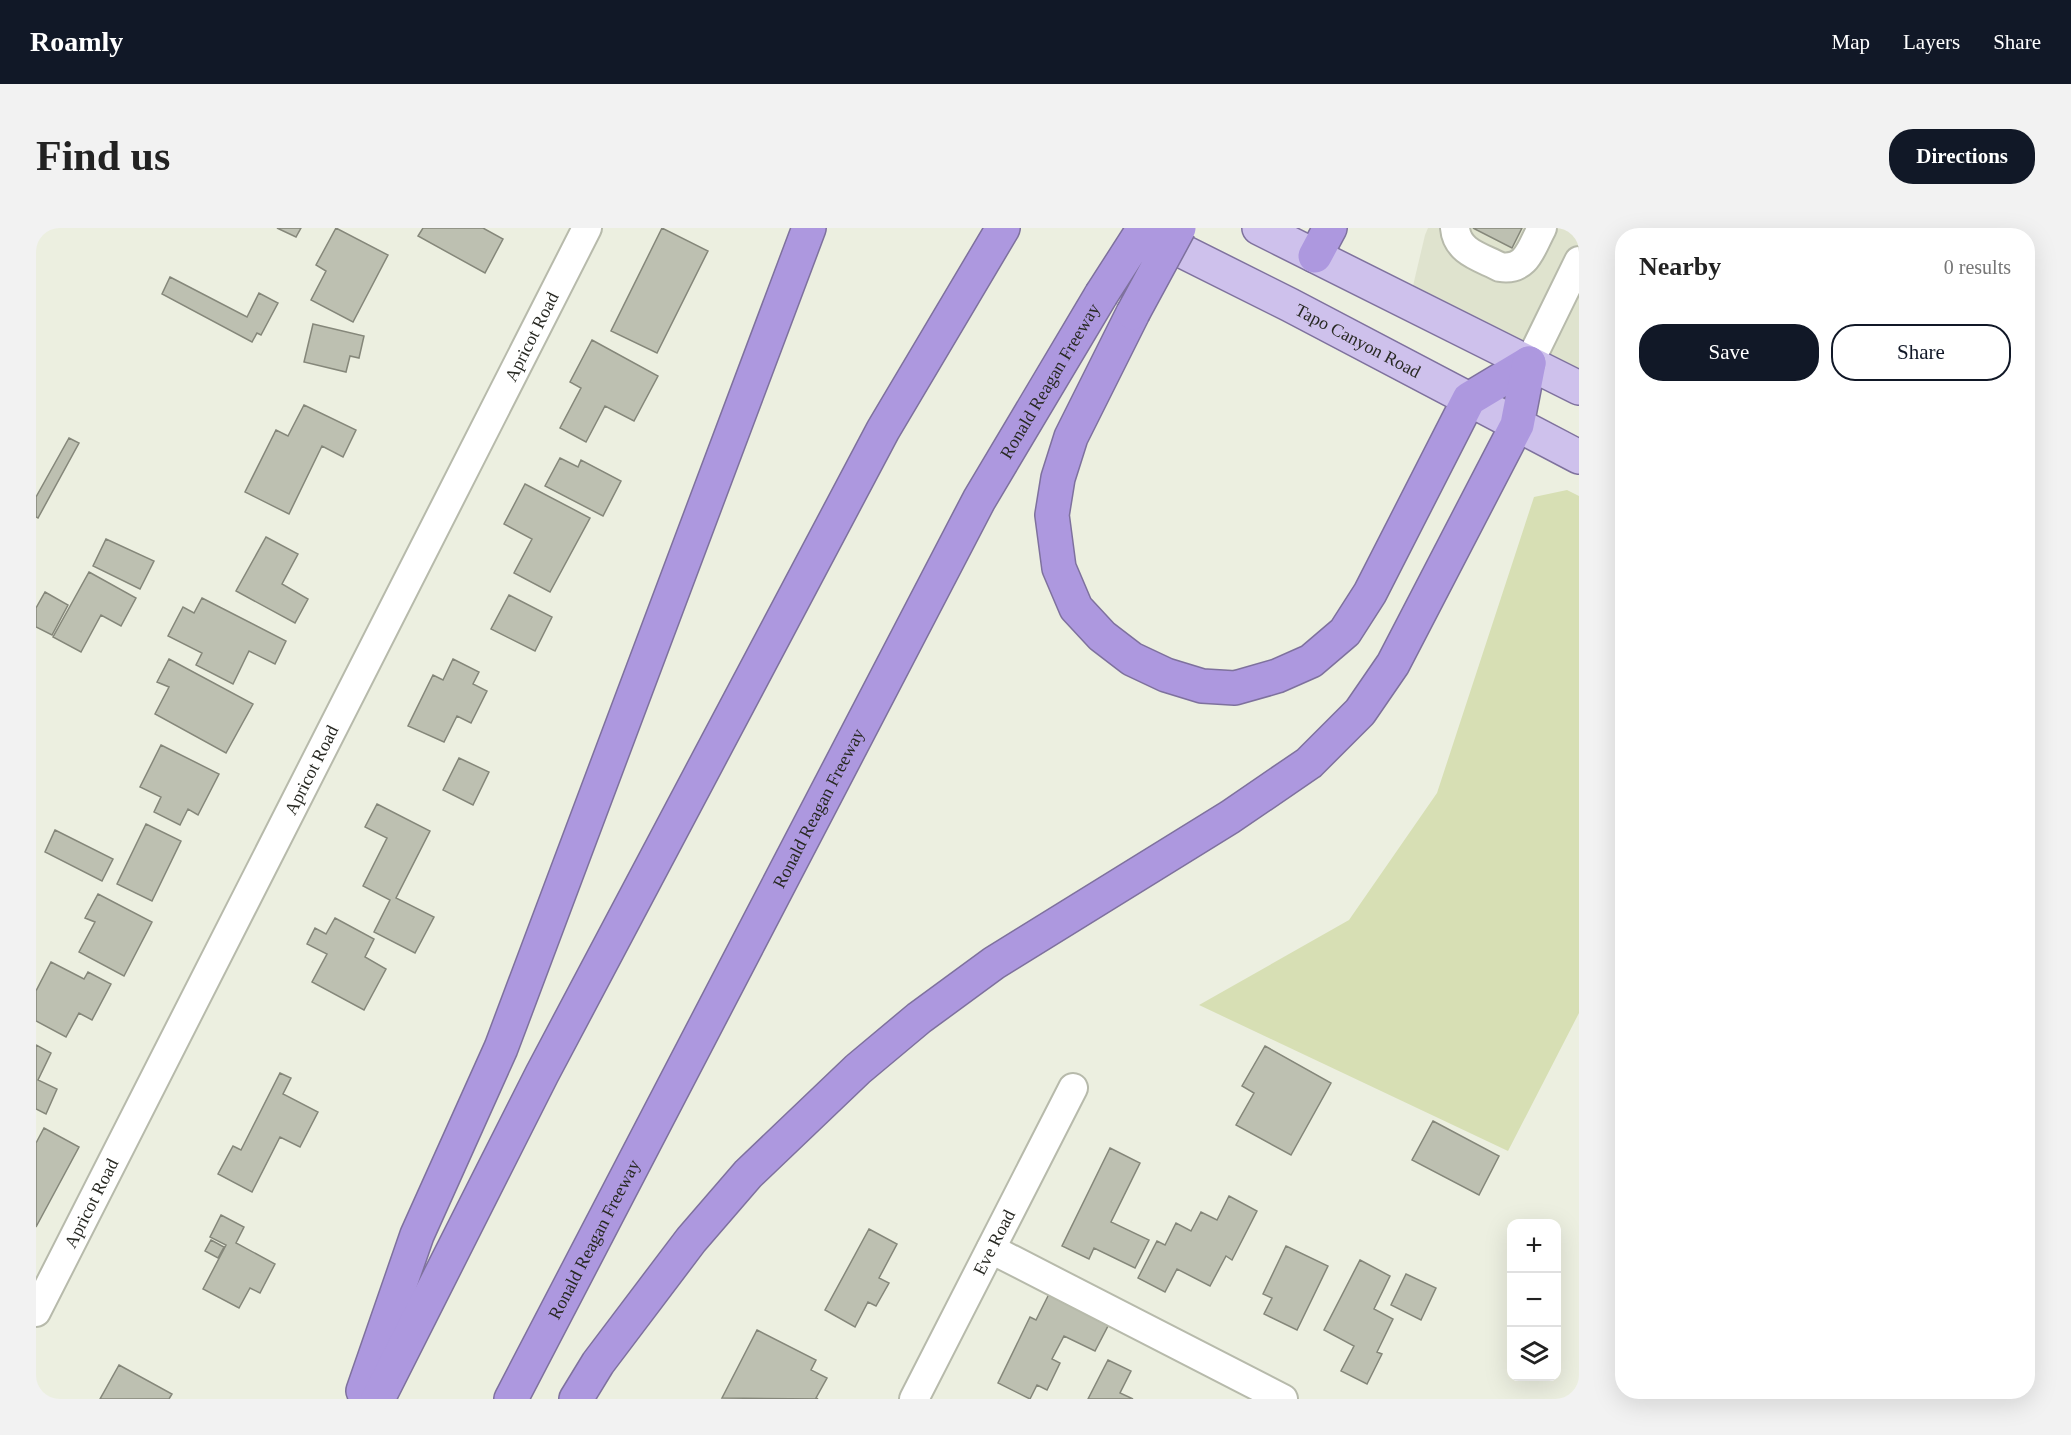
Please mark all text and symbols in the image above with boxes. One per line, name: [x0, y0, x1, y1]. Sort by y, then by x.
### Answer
text: Roamly: [30, 26, 123, 57]
text: Map: [1832, 30, 1870, 54]
text: Layers: [1903, 30, 1960, 54]
text: Share: [1993, 30, 2041, 54]
button: Directions: [1889, 129, 2035, 184]
text: Find us: [36, 133, 170, 179]
text: Nearby: [1639, 252, 1721, 281]
text: 0 results: [1944, 256, 2011, 278]
street label: Apricot Road: [501, 289, 563, 385]
street label: Ronald Reagan Freeway: [996, 300, 1104, 462]
street label: Tapo Canyon Road: [1292, 300, 1424, 382]
button: Save: [1639, 324, 1819, 381]
button: Share: [1831, 324, 2011, 381]
street label: Apricot Road: [280, 722, 343, 818]
street label: Ronald Reagan Freeway: [769, 725, 868, 891]
street label: Apricot Road: [60, 1155, 122, 1251]
street label: Ronald Reagan Freeway: [544, 1156, 644, 1322]
street label: Eve Road: [969, 1206, 1019, 1278]
map controls: [1507, 1219, 1561, 1381]
button: +: [1507, 1219, 1561, 1273]
button: −: [1507, 1273, 1561, 1327]
button: layers: [1507, 1327, 1561, 1381]

